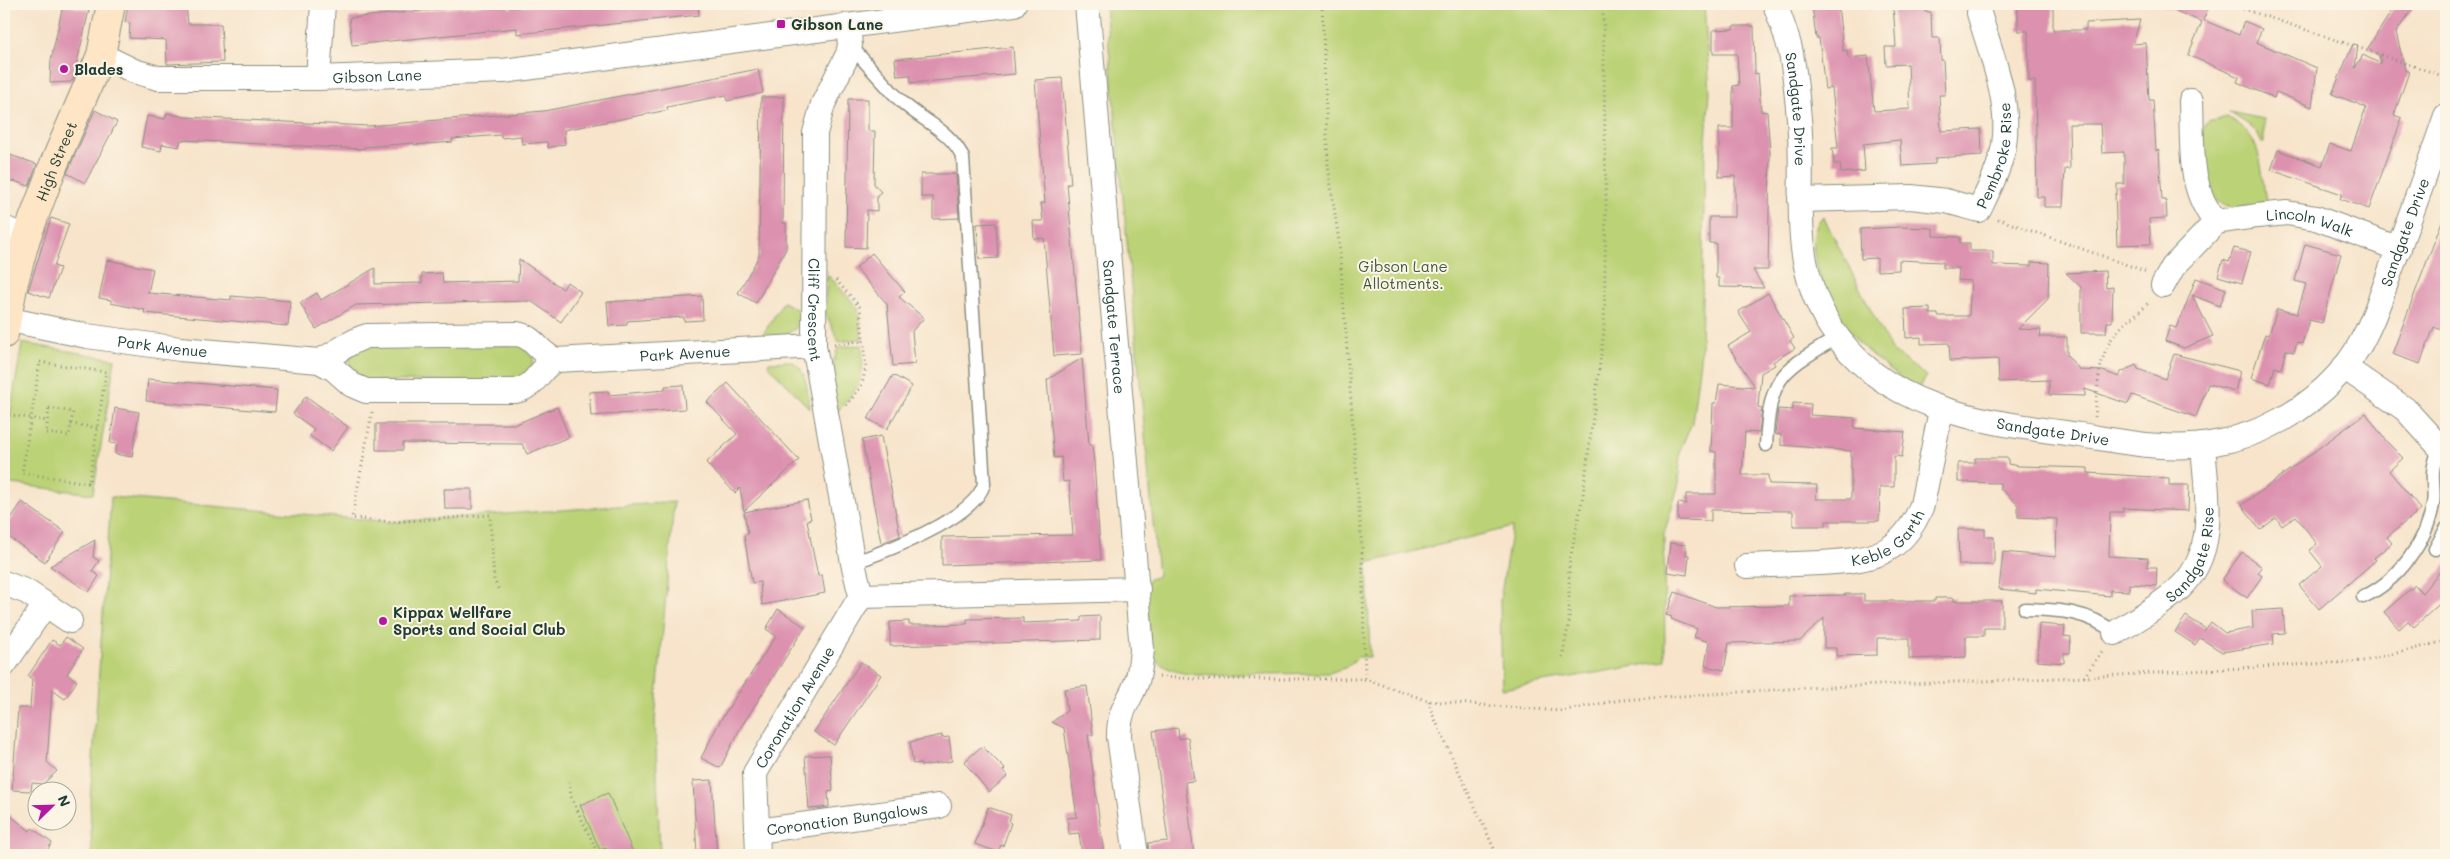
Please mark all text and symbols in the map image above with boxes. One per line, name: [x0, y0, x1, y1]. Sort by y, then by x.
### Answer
place label: Gibson Lane: [791, 14, 883, 34]
marker: Gibson Lane: [775, 18, 787, 30]
street label: Sandgate Drive: [1781, 50, 1811, 166]
place label: Blades: [74, 59, 123, 79]
marker: Blades: [58, 63, 70, 75]
street label: Gibson Lane: [332, 64, 422, 87]
street label: Pembroke Rise: [1971, 102, 2016, 212]
street label: High Street: [31, 118, 81, 204]
street label: Sandgate Drive: [2376, 175, 2433, 289]
street label: Lincoln Walk: [2265, 203, 2356, 241]
park label: Gibson Lane Allotments.: [1358, 256, 1448, 293]
street label: Cliff Crescent: [804, 258, 827, 363]
street label: Sandgate Terrace: [1099, 259, 1130, 395]
street label: Park Avenue: [116, 330, 208, 361]
street label: Park Avenue: [639, 341, 731, 365]
street label: Sandgate Drive: [1995, 413, 2111, 450]
street label: Keble Garth: [1850, 507, 1929, 570]
street label: Sandgate Rise: [2161, 507, 2218, 607]
place label: Kippax Wellfare Sports and Social Club: [393, 602, 566, 639]
marker: Kippax Wellfare Sports and Social Club: [377, 615, 389, 627]
street label: Coronation Avenue: [750, 642, 839, 772]
north arrow: [28, 782, 78, 832]
text: N: [54, 792, 75, 809]
street label: Coronation Bungalows: [765, 798, 929, 840]

